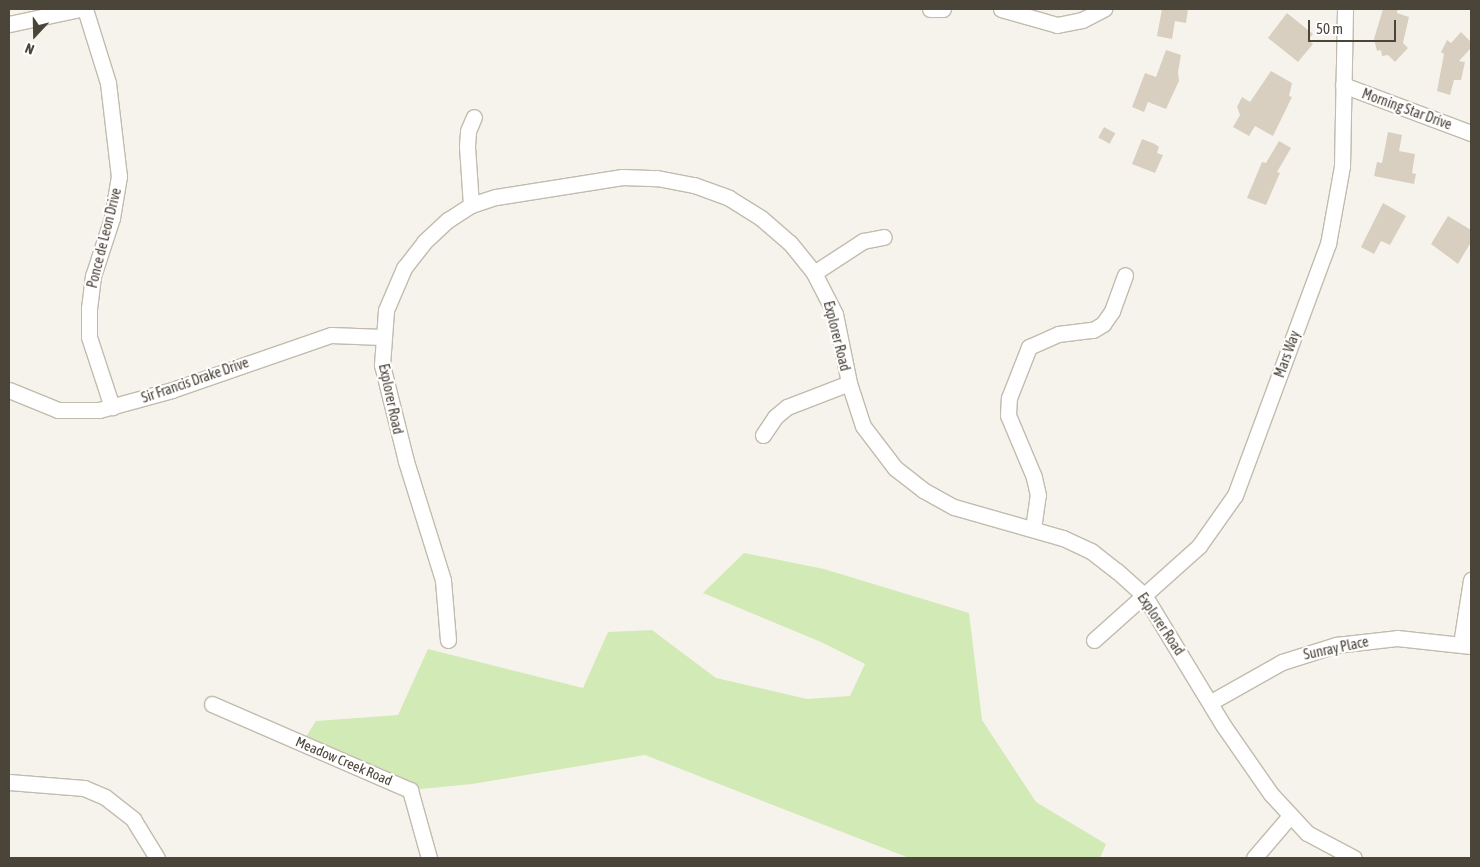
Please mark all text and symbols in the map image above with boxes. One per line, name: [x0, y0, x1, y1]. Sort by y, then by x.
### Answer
north arrow: [10, 10, 60, 60]
scale bar: [1310, 10, 1398, 42]
text: 50 m: [1316, 20, 1343, 37]
text: N: [23, 40, 36, 58]
street label: Morning Star Drive: [1360, 85, 1454, 133]
street label: Ponce de Leon Drive: [83, 186, 125, 290]
street label: Explorer Road: [820, 299, 854, 373]
street label: Mars Way: [1271, 328, 1303, 380]
street label: Sir Francis Drake Drive: [139, 354, 251, 406]
street label: Explorer Road: [375, 362, 407, 436]
street label: Explorer Road: [1134, 590, 1188, 658]
street label: Sunray Place: [1302, 633, 1370, 663]
street label: Meadow Creek Road: [293, 733, 395, 789]

